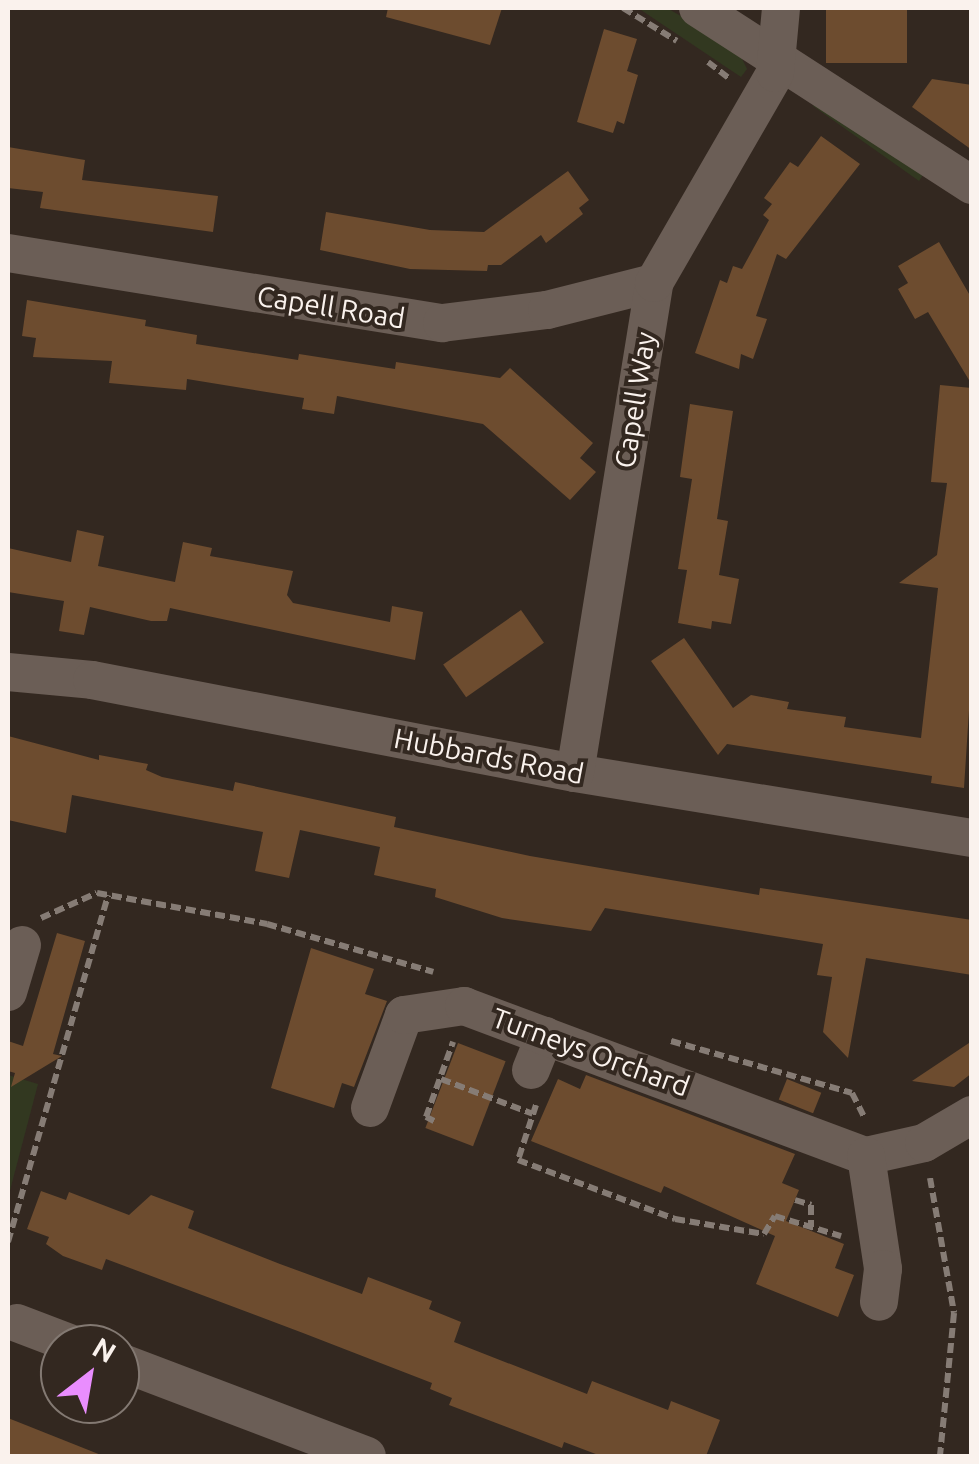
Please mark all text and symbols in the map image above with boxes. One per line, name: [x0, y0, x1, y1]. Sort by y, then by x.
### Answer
street label: Capell Road: [255, 279, 407, 335]
street label: Capell Way: [608, 329, 662, 471]
street label: Hubbards Road: [391, 721, 587, 791]
street label: Turneys Orchard: [488, 1001, 694, 1103]
north arrow: [40, 1324, 140, 1424]
text: N: [88, 1331, 122, 1368]

